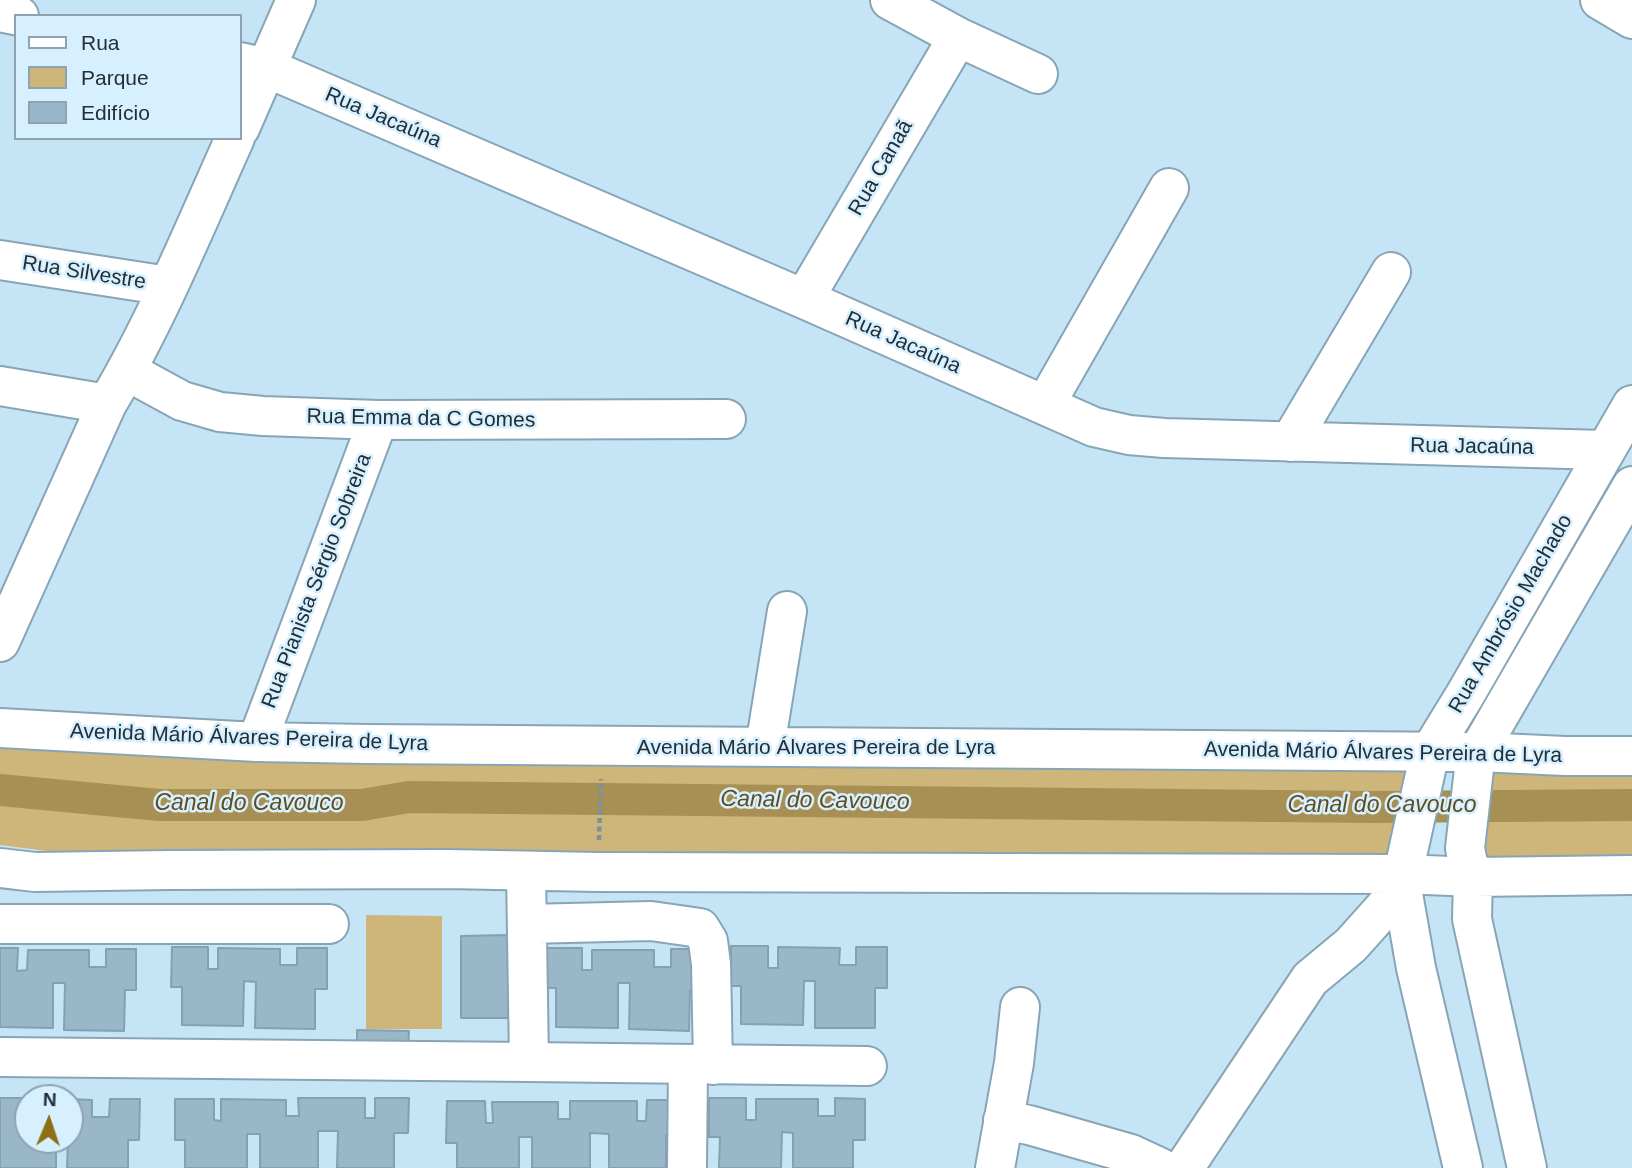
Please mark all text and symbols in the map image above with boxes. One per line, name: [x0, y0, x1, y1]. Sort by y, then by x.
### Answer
legend: [14, 14, 242, 140]
text: Rua: [81, 31, 120, 54]
text: Parque: [81, 66, 149, 89]
street label: Rua Jacaúna: [321, 82, 445, 154]
text: Edifício: [81, 101, 150, 124]
street label: Rua Canaã: [844, 116, 918, 220]
street label: Rua Silvestre: [20, 251, 148, 295]
street label: Rua Jacaúna: [841, 306, 965, 380]
street label: Rua Emma da C Gomes: [306, 404, 536, 434]
street label: Rua Jacaúna: [1410, 433, 1534, 461]
street label: Rua Pianista Sérgio Sobreira: [257, 450, 377, 712]
street label: Rua Ambrósio Machado: [1444, 510, 1578, 718]
street label: Avenida Mário Álvares Pereira de Lyra: [69, 719, 429, 757]
street label: Avenida Mário Álvares Pereira de Lyra: [637, 735, 995, 761]
street label: Avenida Mário Álvares Pereira de Lyra: [1204, 737, 1562, 769]
water label: Canal do Cavouco: [720, 786, 910, 816]
water label: Canal do Cavouco: [154, 790, 344, 818]
water label: Canal do Cavouco: [1287, 792, 1477, 820]
north arrow: [14, 1084, 84, 1154]
text: N: [42, 1089, 57, 1110]

